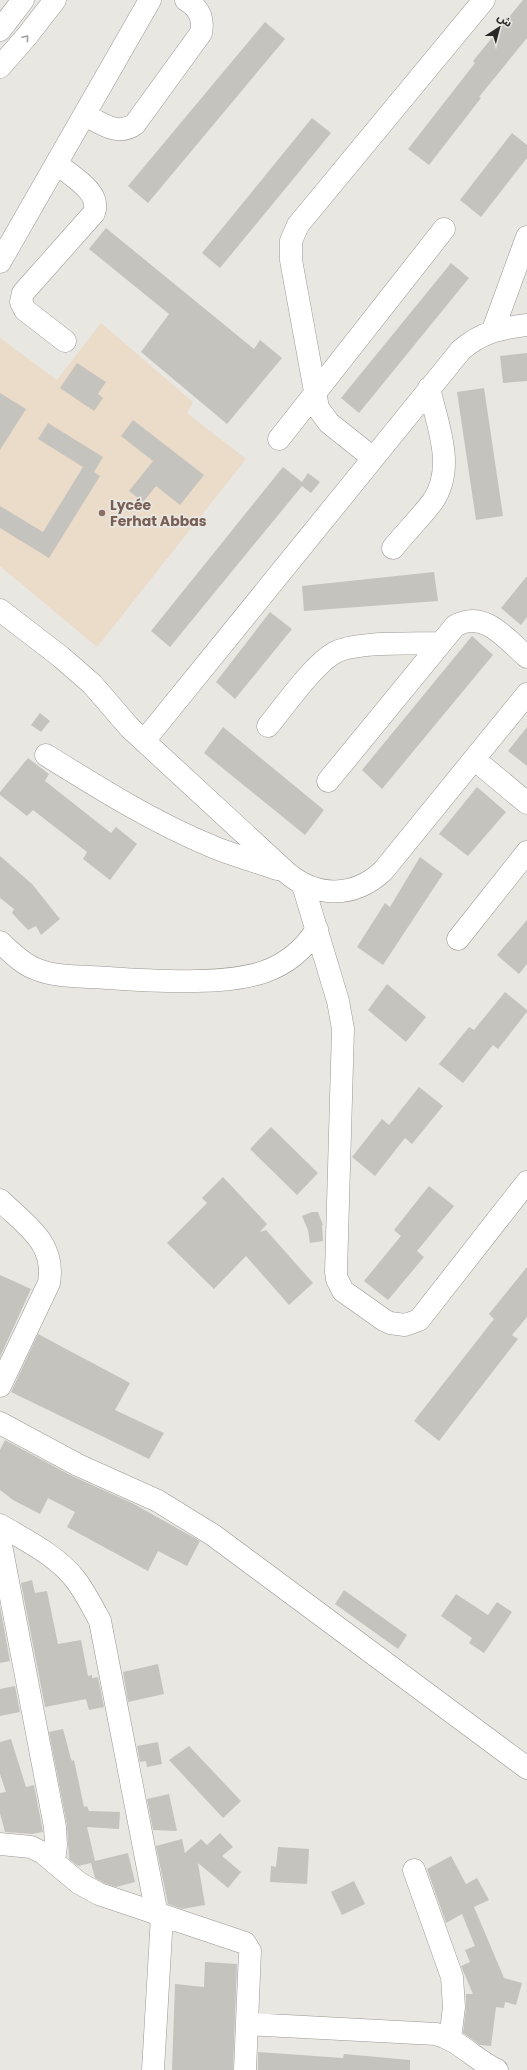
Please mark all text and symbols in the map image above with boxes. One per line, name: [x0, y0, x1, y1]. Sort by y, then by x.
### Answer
north arrow: [479, 8, 519, 48]
text: ش: [494, 9, 516, 31]
one-way arrow: [21, 35, 28, 42]
place label: Lycée Ferhat Abbas: [110, 495, 207, 531]
marker: Lycée Ferhat Abbas: [97, 508, 107, 518]

